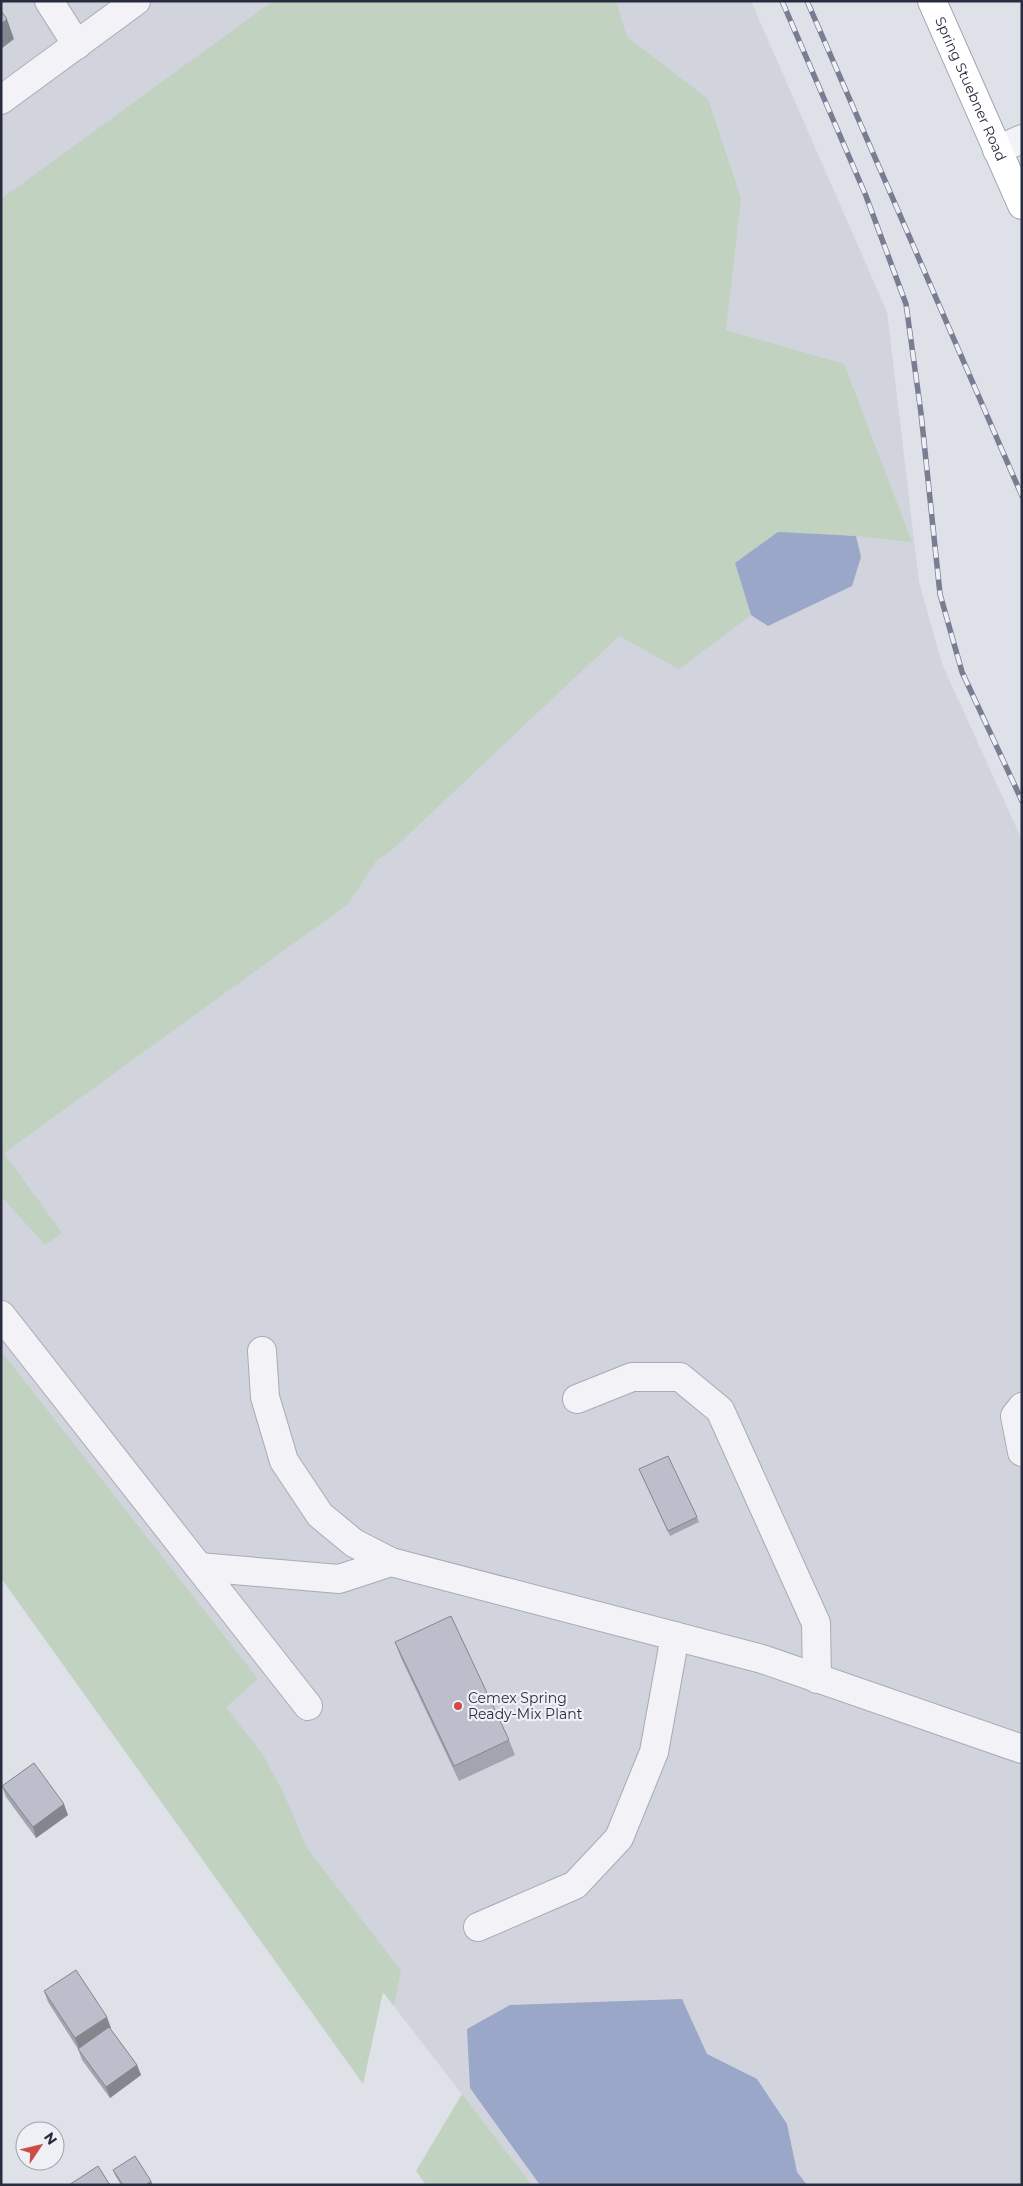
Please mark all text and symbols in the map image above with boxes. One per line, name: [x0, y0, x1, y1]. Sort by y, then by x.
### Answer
street label: Spring Stuebner Road: [931, 14, 1010, 164]
place label: Cemex Spring Ready-Mix Plant: [468, 1689, 583, 1723]
marker: Cemex Spring Ready-Mix Plant: [452, 1700, 464, 1712]
north arrow: [15, 2121, 65, 2171]
text: N: [40, 2129, 61, 2148]

